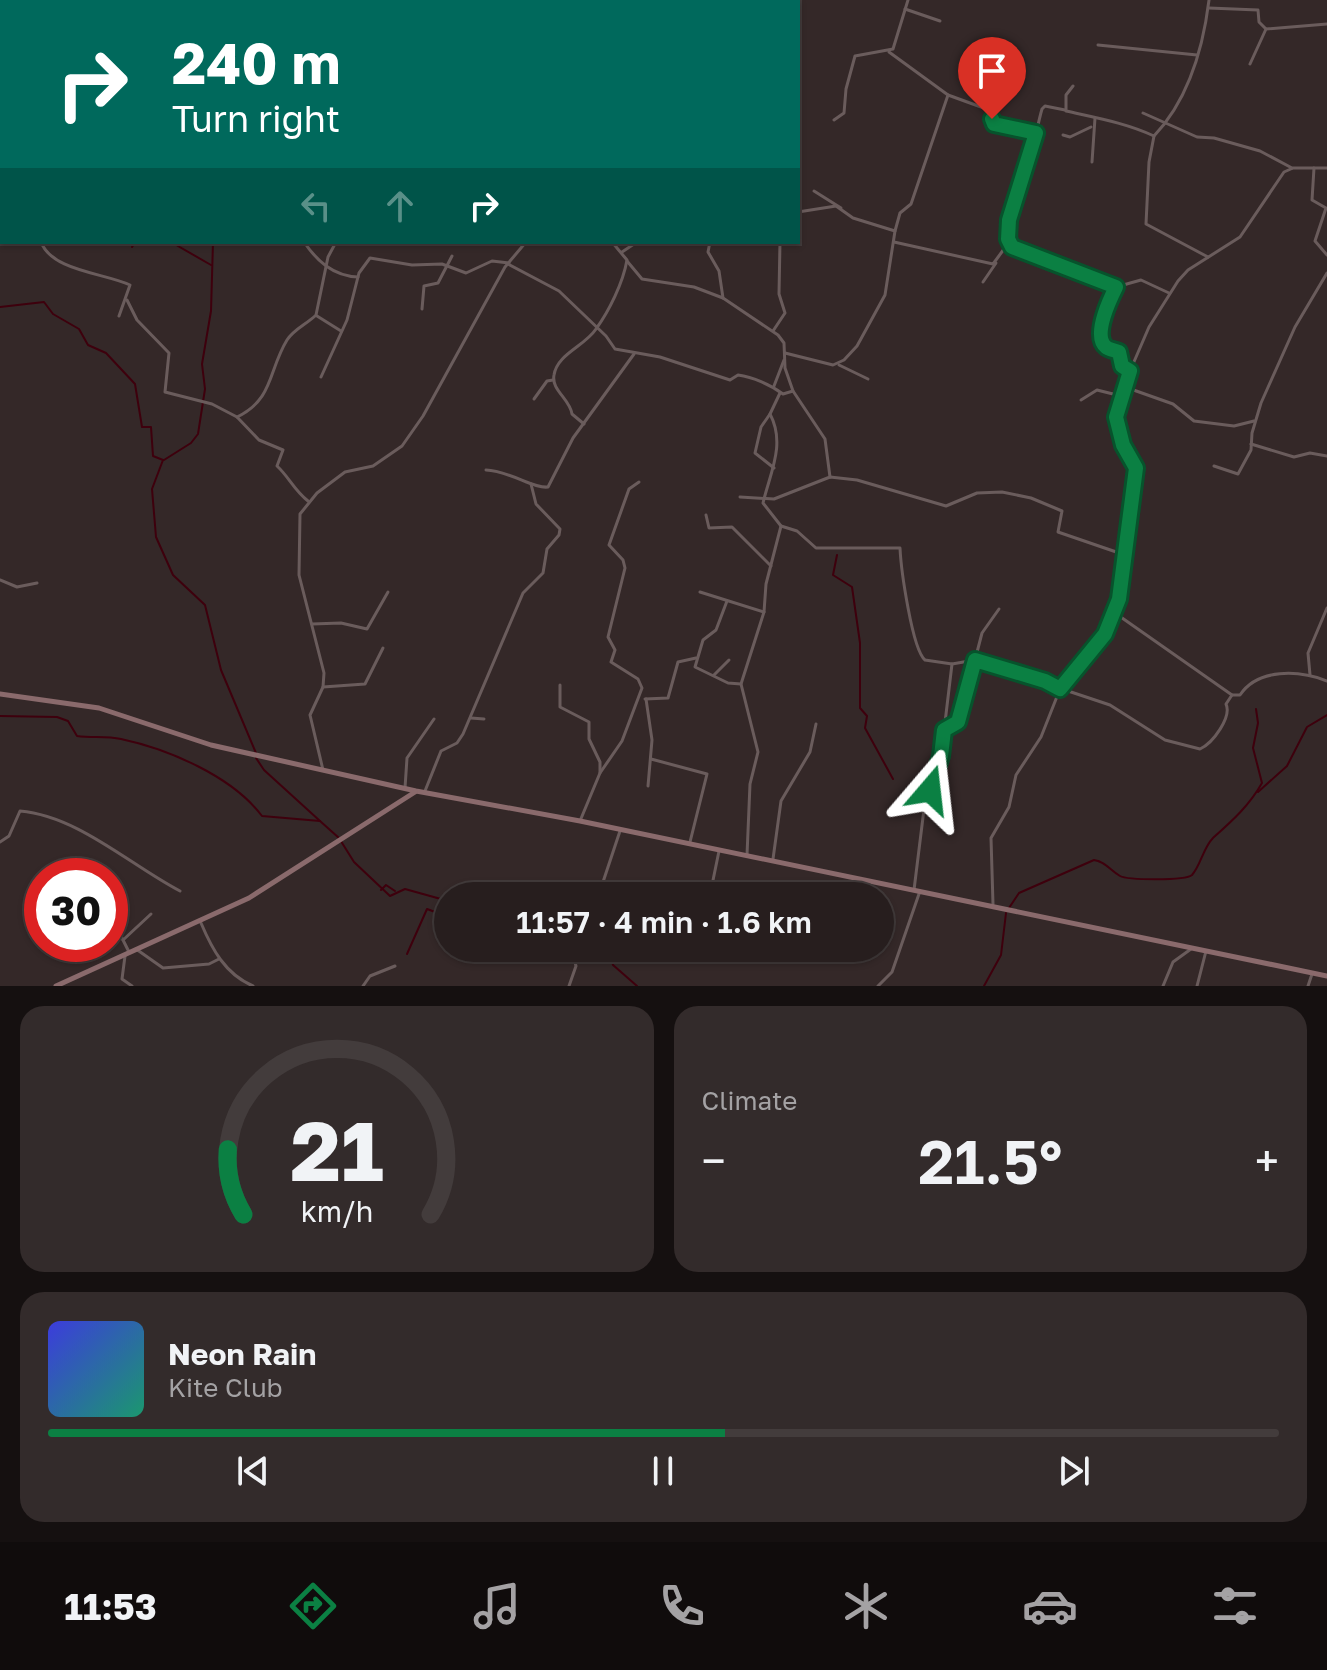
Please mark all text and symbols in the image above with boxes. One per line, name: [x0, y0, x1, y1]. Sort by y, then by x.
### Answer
text: 240 m: [172, 29, 341, 96]
icon: right: [40, 32, 144, 136]
pin: [958, 37, 1026, 119]
icon: arrive: [970, 49, 1014, 93]
text: Turn right: [172, 97, 340, 140]
icon: left: [294, 184, 338, 228]
icon: ahead: [378, 184, 422, 228]
icon: right: [462, 184, 506, 228]
position arrow: [888, 748, 972, 832]
speed limit sign: 30: [24, 858, 128, 962]
text: 11:57 · 4 min · 1.6 km: [516, 904, 812, 940]
text: Climate: [702, 1085, 797, 1116]
text: 21: [290, 1099, 384, 1199]
text: 21.5°: [918, 1125, 1062, 1197]
text: −: [702, 1134, 726, 1187]
text: +: [1255, 1134, 1279, 1187]
text: km/h: [300, 1194, 373, 1228]
text: Neon Rain: [168, 1336, 316, 1372]
text: Kite Club: [168, 1372, 283, 1403]
icon: previous: [231, 1449, 275, 1493]
icon: pause: [641, 1449, 685, 1493]
icon: next: [1052, 1449, 1096, 1493]
icon: directions: [285, 1578, 341, 1634]
icon: music: [469, 1578, 525, 1634]
icon: phone: [654, 1578, 710, 1634]
icon: climate: [838, 1578, 894, 1634]
icon: car: [1022, 1578, 1078, 1634]
icon: filters: [1207, 1578, 1263, 1634]
text: 11:53: [64, 1585, 157, 1628]

